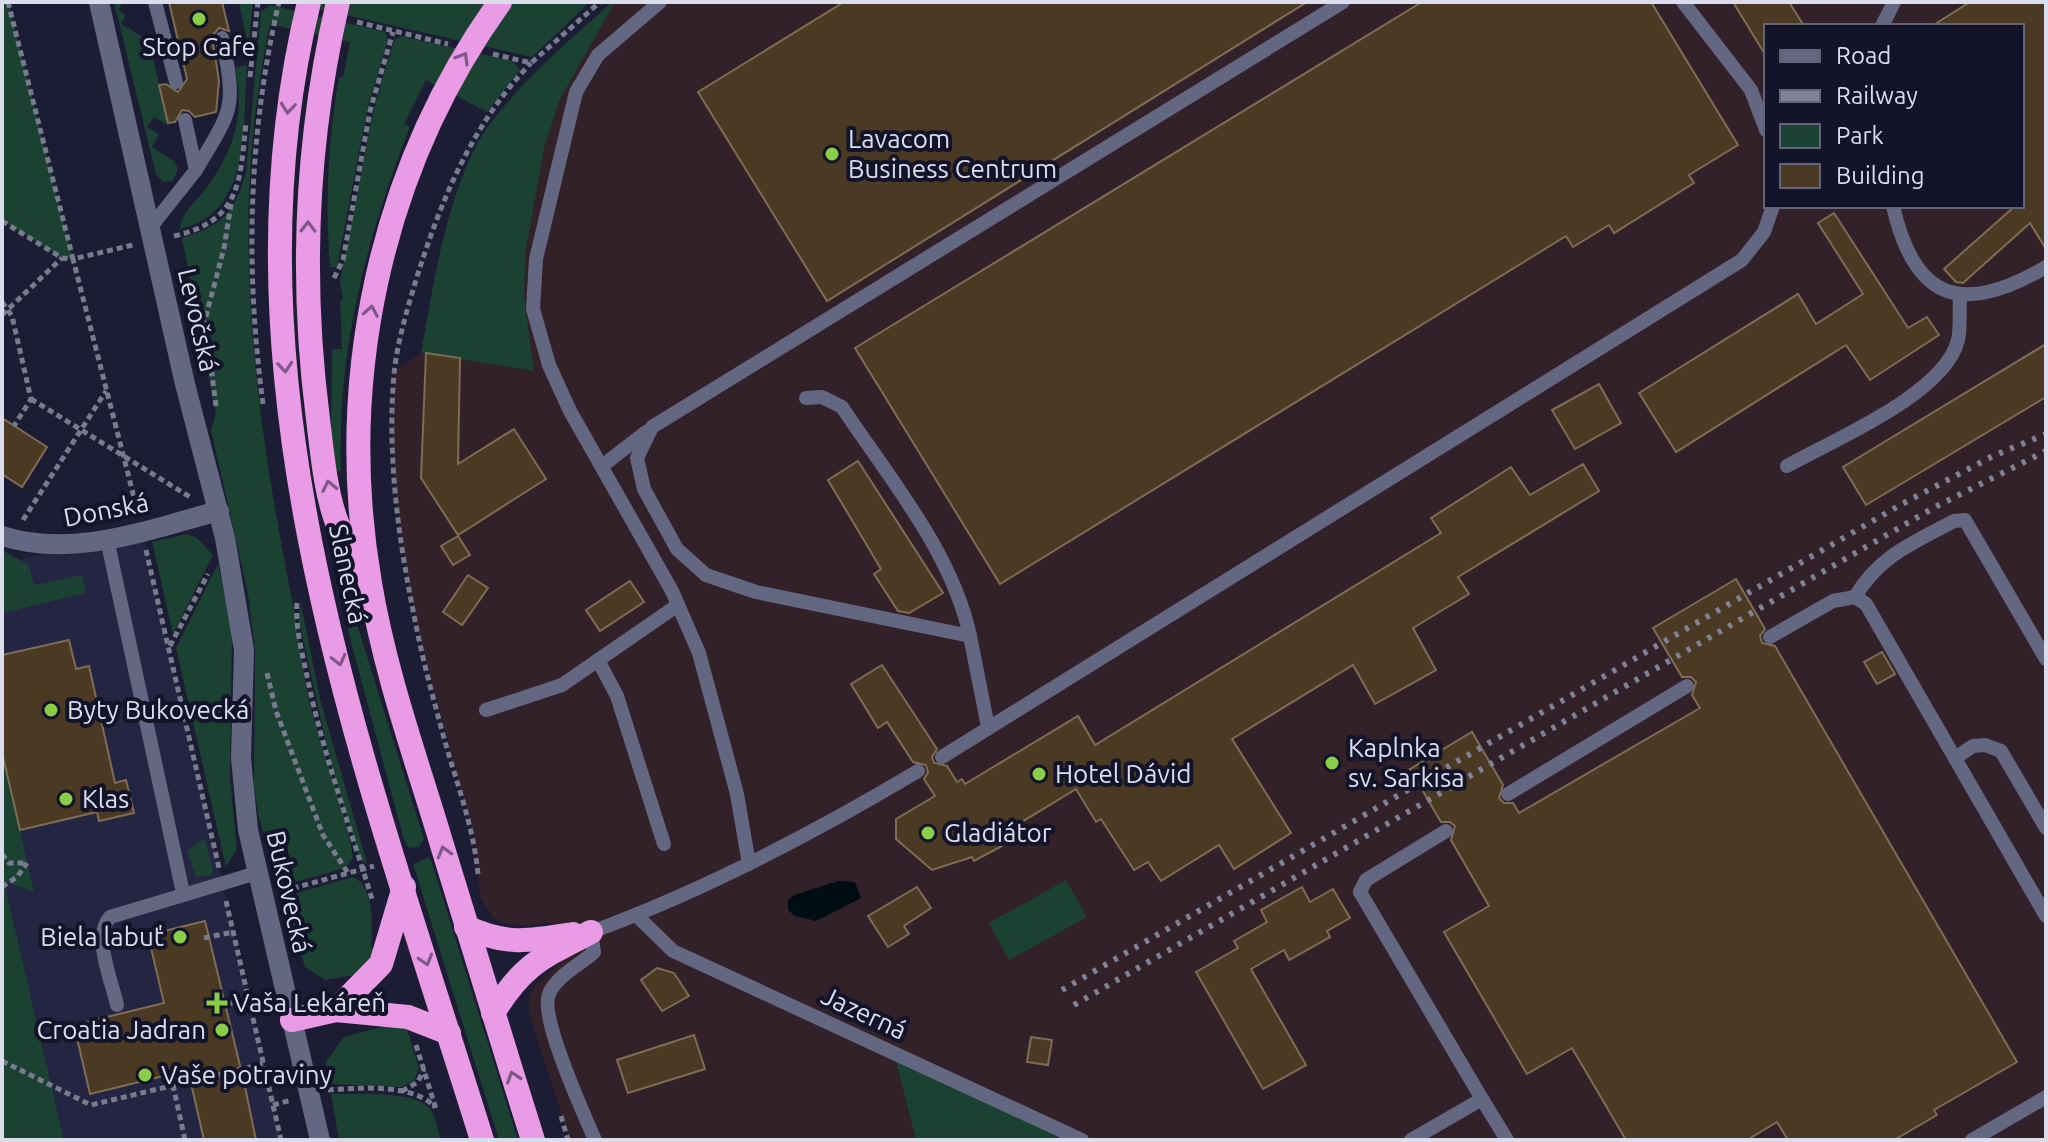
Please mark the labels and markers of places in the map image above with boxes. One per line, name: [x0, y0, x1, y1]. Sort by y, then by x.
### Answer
marker: Stop Cafe: [190, 10, 208, 28]
place label: Stop Cafe: [142, 32, 256, 61]
place label: Lavacom Business Centrum: [848, 124, 1057, 183]
marker: Lavacom Business Centrum: [823, 145, 841, 163]
place label: Byty Bukovecká: [67, 695, 249, 724]
marker: Byty Bukovecká: [42, 701, 60, 719]
place label: Kaplnka sv. Sarkisa: [1348, 733, 1465, 792]
marker: Kaplnka sv. Sarkisa: [1323, 754, 1341, 772]
place label: Hotel Dávid: [1055, 759, 1192, 788]
marker: Hotel Dávid: [1030, 765, 1048, 783]
place label: Klas: [82, 784, 129, 813]
marker: Klas: [57, 790, 75, 808]
place label: Gladiátor: [944, 818, 1052, 847]
marker: Gladiátor: [919, 824, 937, 842]
place label: Biela labuť: [40, 922, 164, 951]
marker: Biela labuť: [171, 928, 189, 946]
place label: Vaša Lekáreň: [233, 988, 386, 1017]
marker: Vaša Lekáreň: [208, 994, 226, 1012]
place label: Croatia Jadran: [36, 1015, 206, 1044]
marker: Croatia Jadran: [213, 1021, 231, 1039]
place label: Vaše potraviny: [161, 1060, 332, 1089]
marker: Vaše potraviny: [136, 1066, 154, 1084]

